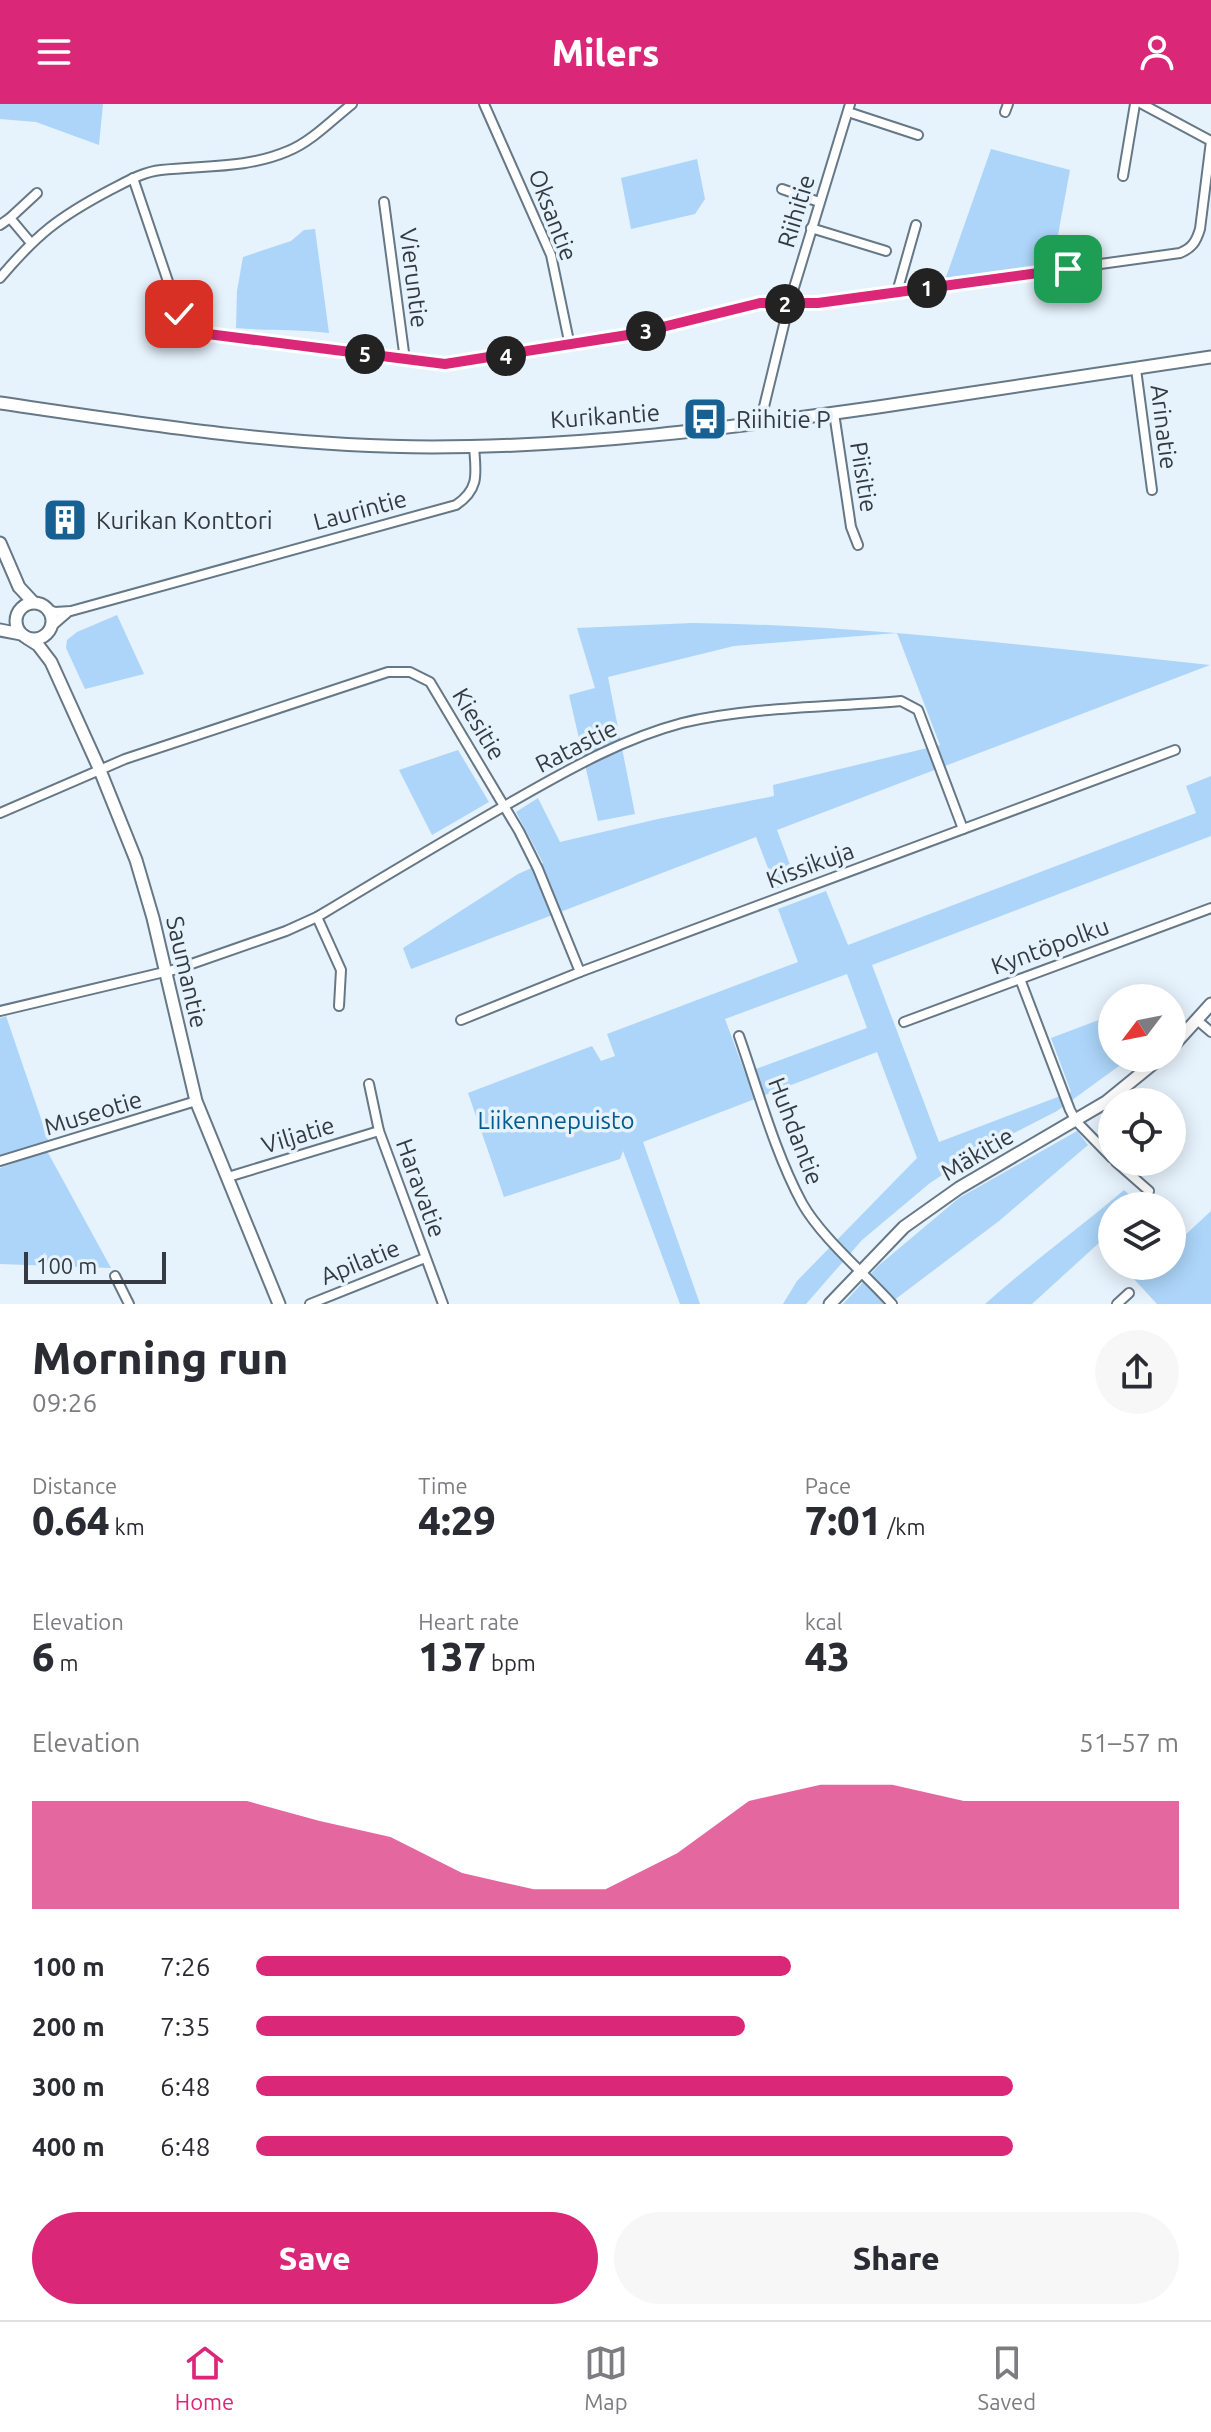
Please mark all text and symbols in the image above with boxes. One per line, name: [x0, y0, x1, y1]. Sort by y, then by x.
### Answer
icon: menu: [32, 30, 76, 74]
icon: person: [1135, 30, 1179, 74]
text: Milers: [552, 32, 659, 73]
street label: Oksantie: [523, 165, 583, 265]
street label: Riihitie: [772, 171, 820, 251]
street label: Vieruntie: [395, 227, 433, 329]
pin: [1034, 235, 1102, 303]
icon: arrive: [1046, 247, 1090, 291]
pin: 1: [907, 268, 947, 308]
text: 1: [921, 275, 933, 300]
pin: [145, 280, 213, 348]
pin: 2: [765, 284, 805, 324]
text: 2: [779, 291, 791, 316]
icon: check: [157, 292, 201, 336]
pin: 3: [626, 311, 666, 351]
text: 3: [640, 318, 652, 343]
pin: 5: [345, 334, 385, 374]
pin: 4: [486, 336, 526, 376]
text: 5: [359, 341, 371, 366]
text: 4: [500, 343, 512, 368]
street label: Arinatie: [1145, 383, 1183, 471]
bus stop icon: Riihitie P: [681, 395, 729, 443]
street label: Kurikantie: [549, 399, 661, 433]
place label: Riihitie P: [736, 406, 831, 433]
street label: Piisitie: [845, 440, 883, 514]
street label: Laurintie: [310, 485, 410, 535]
building icon: Kurikan Konttori: [41, 496, 89, 544]
place label: Kurikan Konttori: [96, 507, 273, 534]
street label: Kiesitie: [447, 683, 511, 765]
street label: Ratastie: [531, 714, 621, 778]
street label: Kissikuja: [762, 837, 858, 893]
street label: Kyntöpolku: [987, 912, 1113, 980]
street label: Saumantie: [161, 913, 213, 1031]
north arrow: [1098, 984, 1186, 1072]
map controls: [1098, 984, 1186, 1280]
street label: Huhdantie: [763, 1074, 829, 1188]
street label: Museotie: [41, 1085, 145, 1141]
button: locate: [1098, 1088, 1186, 1176]
park label: Liikennepuisto: [478, 1107, 634, 1134]
street label: Viljatie: [258, 1111, 338, 1159]
street label: Mäkitie: [936, 1122, 1018, 1186]
street label: Haravatie: [391, 1135, 451, 1241]
button: layers: [1098, 1192, 1186, 1280]
street label: Apilatie: [317, 1234, 403, 1290]
scale bar: [24, 1248, 166, 1284]
text: 100 m: [36, 1253, 97, 1278]
button: share: [1095, 1330, 1179, 1414]
text: Morning run: [32, 1333, 288, 1382]
text: 09:26: [32, 1388, 97, 1417]
text: Distance: [32, 1473, 117, 1498]
text: Time: [418, 1473, 468, 1498]
text: Pace: [805, 1473, 851, 1498]
text: 0.64: [32, 1498, 110, 1543]
text: 4:29: [418, 1498, 496, 1543]
text: 7:01: [805, 1498, 882, 1543]
text: km: [110, 1514, 145, 1539]
text: /km: [882, 1514, 925, 1539]
text: Elevation: [32, 1609, 124, 1634]
text: Heart rate: [418, 1609, 520, 1634]
text: kcal: [805, 1609, 843, 1634]
text: 6: [32, 1634, 55, 1679]
text: 137: [418, 1634, 486, 1679]
text: 43: [805, 1634, 850, 1679]
text: m: [55, 1650, 79, 1675]
text: bpm: [486, 1650, 536, 1675]
text: Elevation: [32, 1728, 140, 1757]
text: 51–57 m: [1079, 1728, 1179, 1757]
text: 100 m: [32, 1952, 105, 1981]
text: 7:26: [160, 1952, 210, 1981]
text: 200 m: [32, 2012, 105, 2041]
text: 7:35: [160, 2012, 210, 2041]
text: 300 m: [32, 2072, 105, 2101]
text: 6:48: [160, 2072, 210, 2101]
text: 400 m: [32, 2132, 105, 2161]
text: 6:48: [160, 2132, 210, 2161]
button: Save: [32, 2212, 598, 2304]
button: Share: [614, 2212, 1179, 2304]
tab: Home: [175, 2341, 234, 2414]
tab: Map: [584, 2341, 628, 2414]
tab: Saved: [978, 2341, 1036, 2414]

